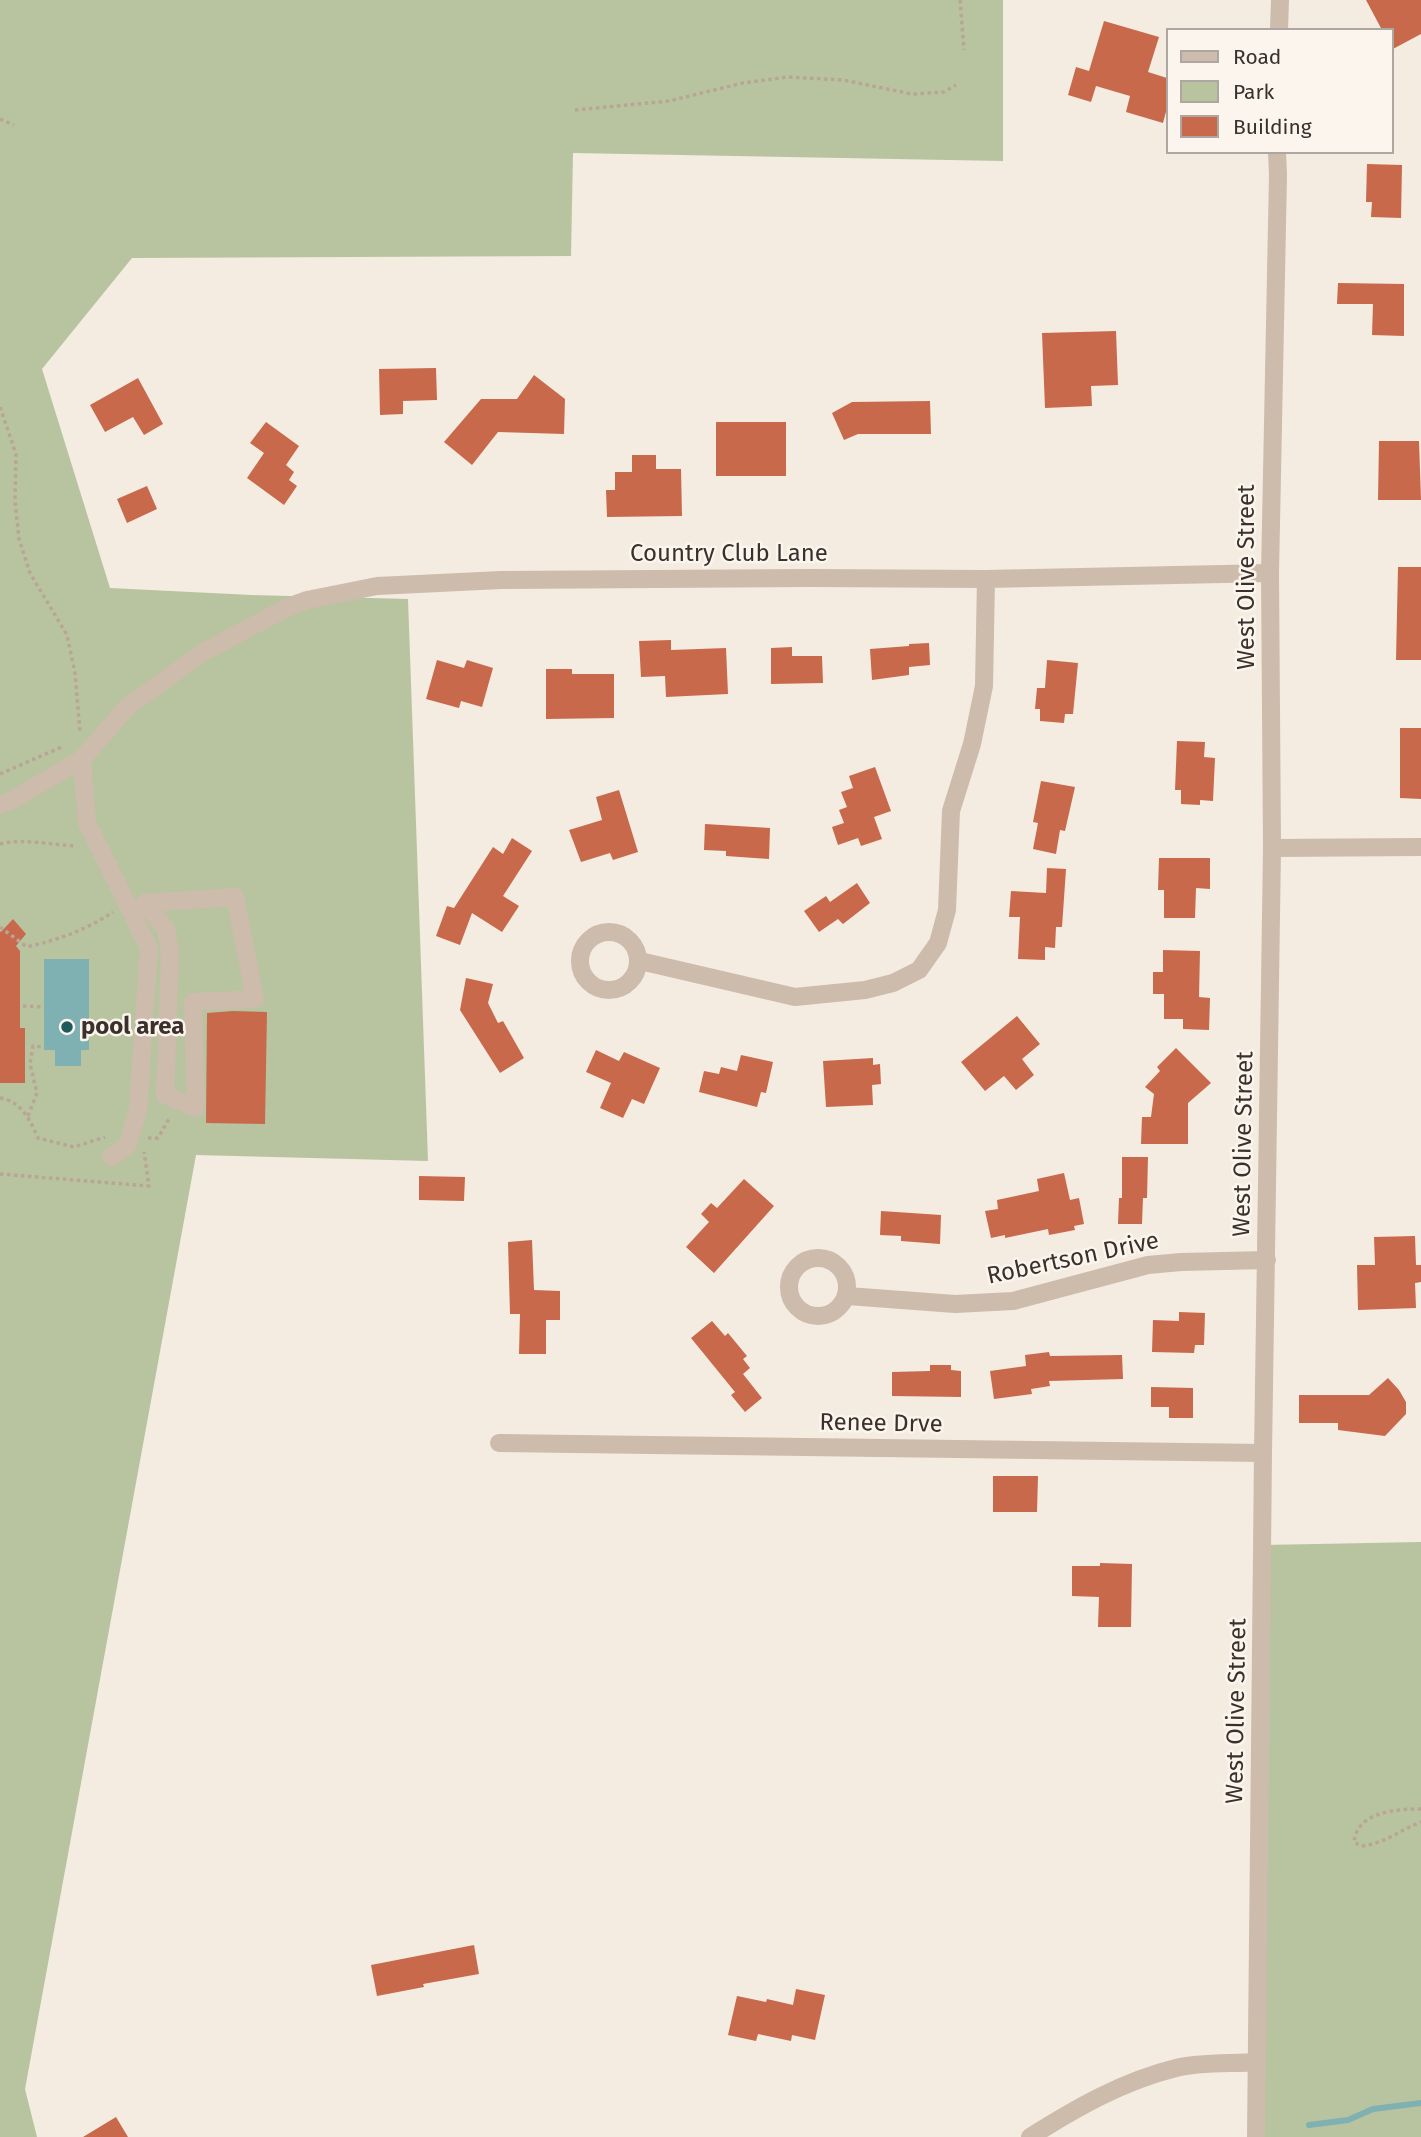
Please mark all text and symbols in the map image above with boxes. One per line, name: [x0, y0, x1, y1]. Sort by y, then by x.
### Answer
legend: [1166, 28, 1393, 154]
text: Road: [1233, 44, 1281, 70]
text: Park: [1233, 79, 1274, 105]
text: Building: [1233, 114, 1312, 140]
street label: West Olive Street: [1233, 484, 1261, 670]
street label: Country Club Lane: [630, 540, 828, 568]
place label: pool area: [81, 1013, 184, 1041]
marker: pool area: [59, 1019, 75, 1035]
street label: West Olive Street: [1228, 1051, 1260, 1237]
street label: Robertson Drive: [984, 1227, 1162, 1291]
street label: Renee Drve: [819, 1409, 943, 1439]
street label: West Olive Street: [1221, 1618, 1253, 1804]

